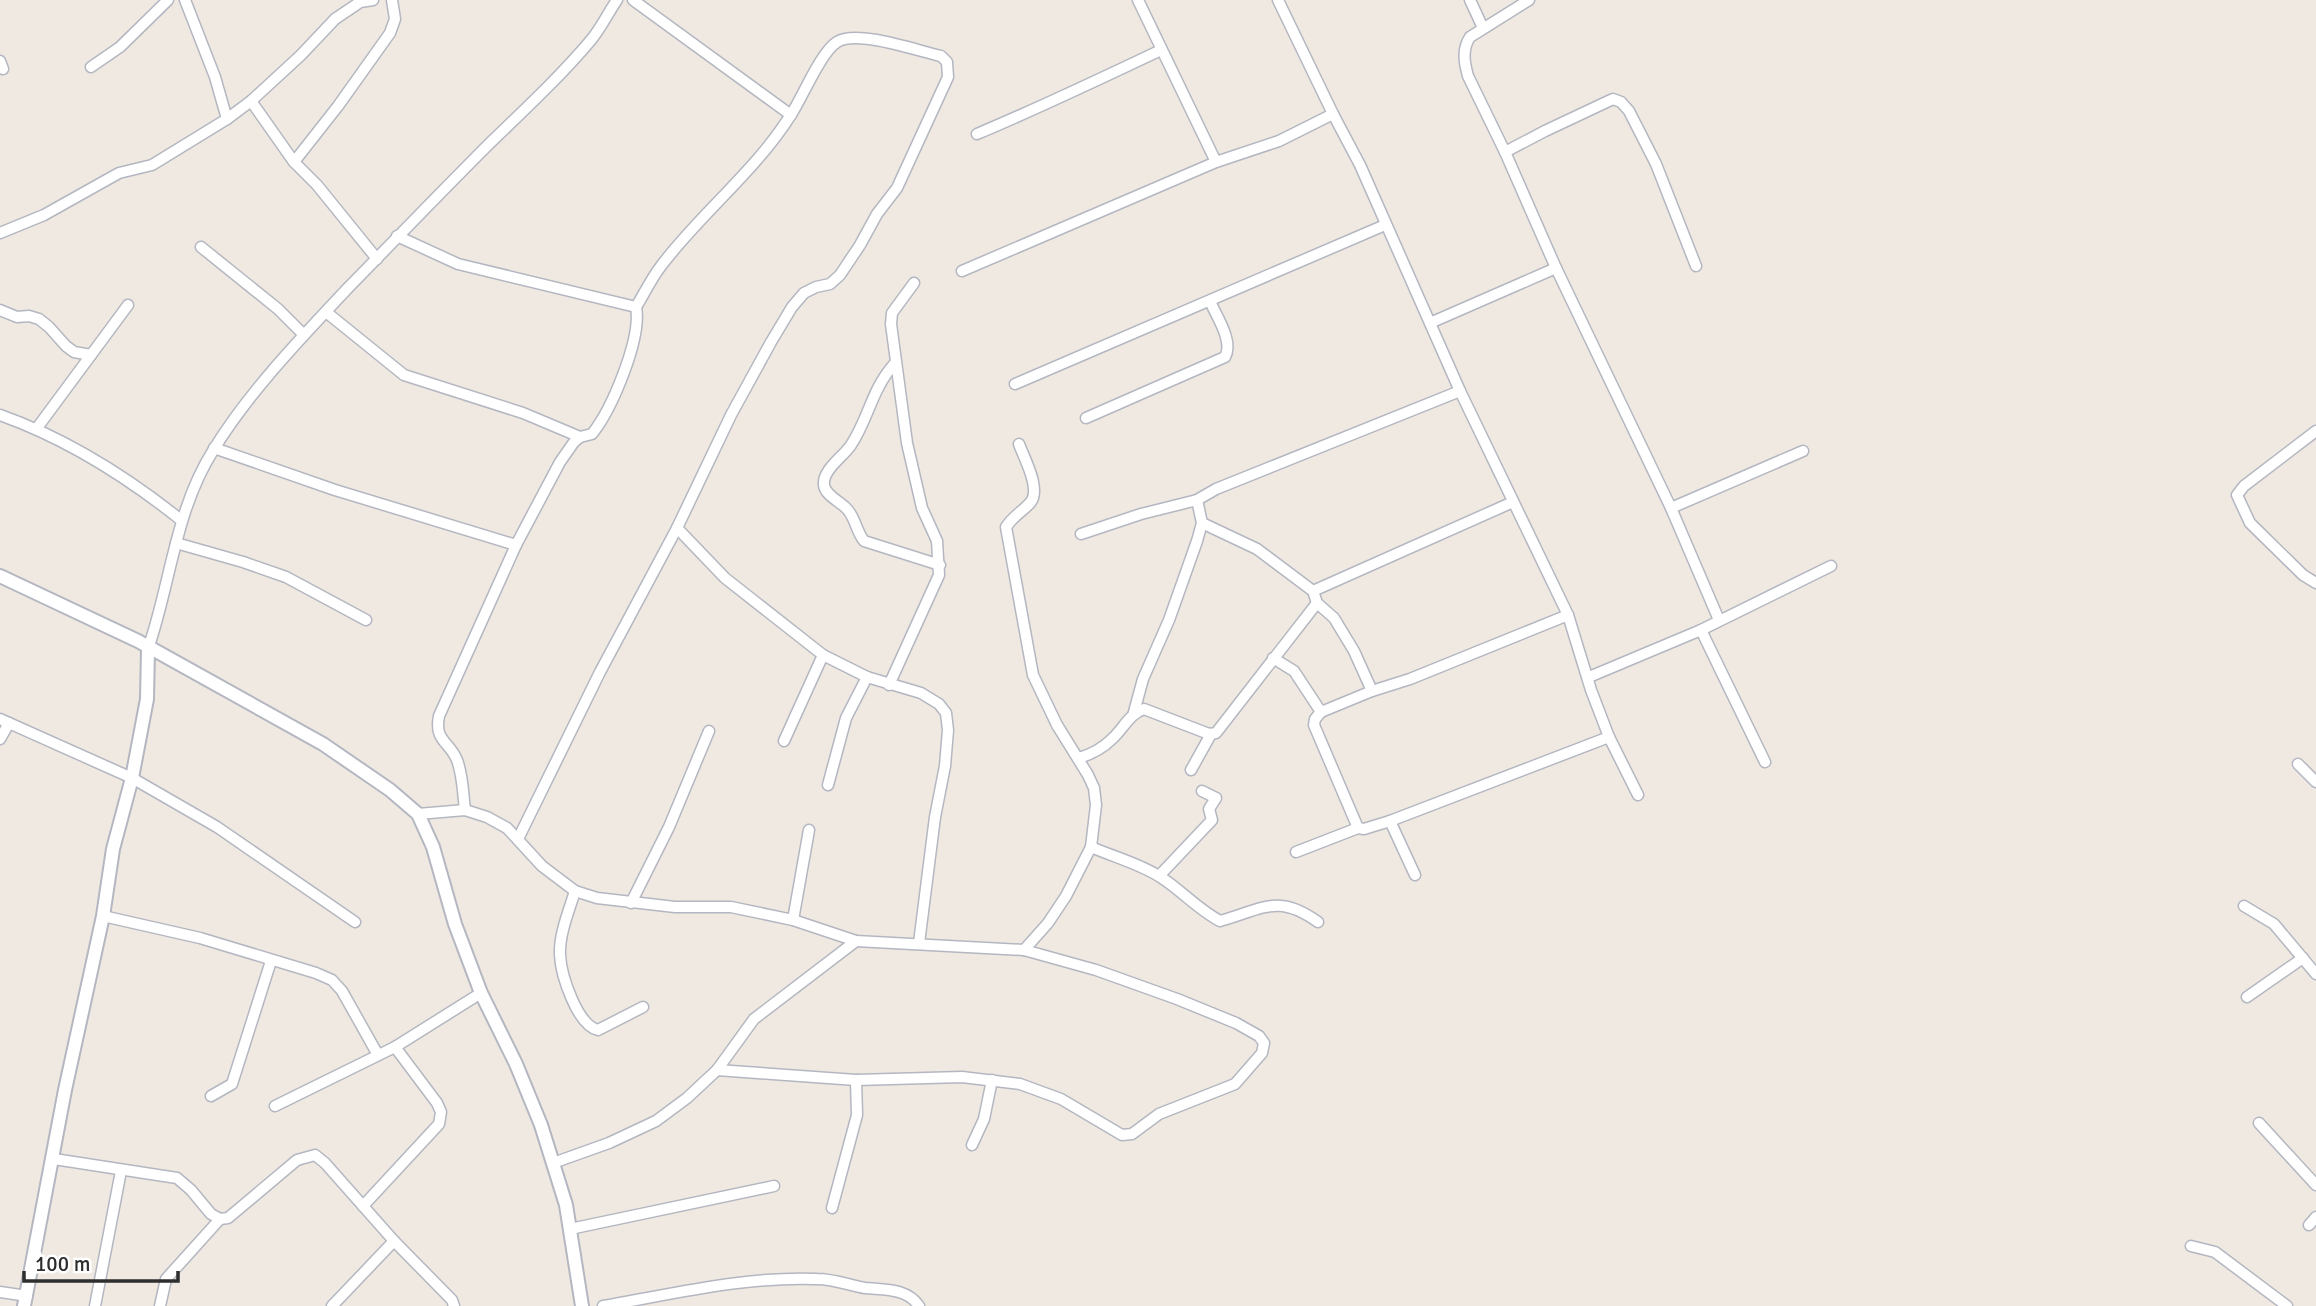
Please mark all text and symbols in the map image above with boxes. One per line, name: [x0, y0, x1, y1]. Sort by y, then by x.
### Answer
scale bar: [24, 1240, 178, 1284]
text: 100 m: [35, 1251, 90, 1277]

